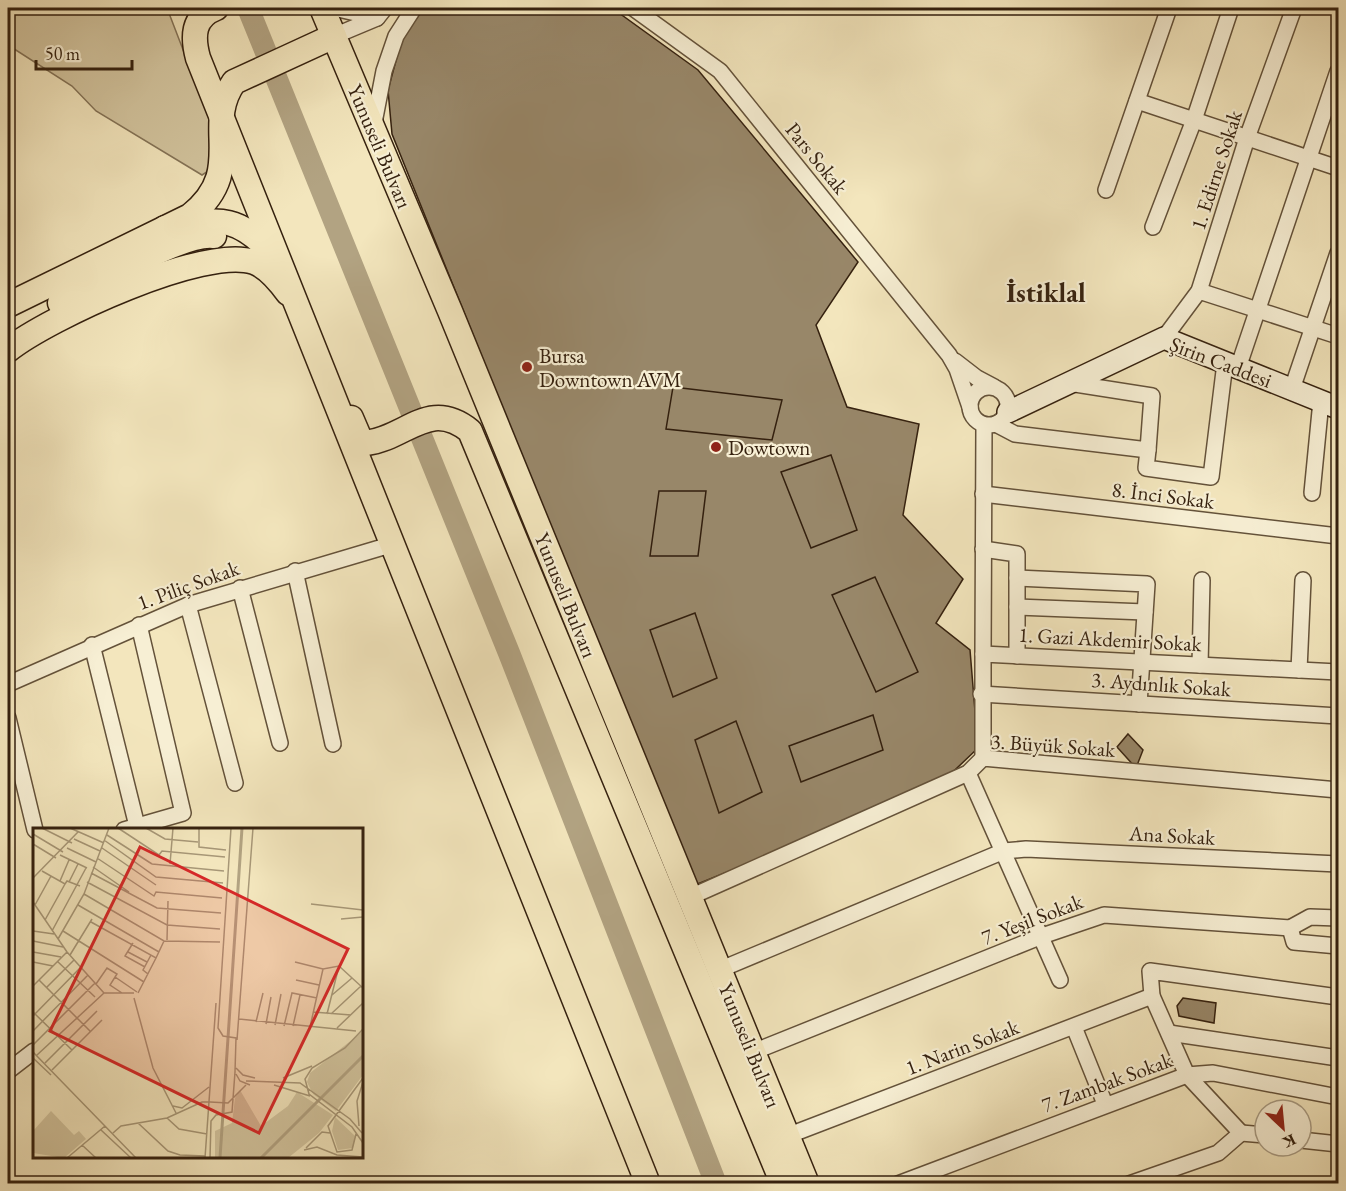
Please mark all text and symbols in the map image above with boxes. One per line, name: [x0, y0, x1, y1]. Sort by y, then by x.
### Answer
scale bar: [36, 33, 132, 71]
text: 50 m: [45, 42, 80, 65]
street label: Yunuseli Bulvarı: [342, 80, 418, 212]
street label: 1. Edirne Sokak: [1184, 105, 1248, 233]
street label: Pars Sokak: [780, 117, 855, 200]
district label: İstiklal: [1006, 275, 1086, 310]
street label: Şirin Caddesi: [1166, 330, 1276, 394]
place label: Bursa Downtown AVM: [539, 342, 681, 393]
marker: Bursa Downtown AVM: [520, 360, 534, 374]
place label: Dowtown: [728, 434, 810, 461]
marker: Dowtown: [709, 440, 723, 454]
street label: 8. İnci Sokak: [1110, 475, 1217, 515]
street label: Yunuseli Bulvarı: [529, 528, 603, 662]
street label: 1. Piliç Sokak: [133, 554, 244, 616]
street label: 1. Gazi Akdemir Sokak: [1018, 621, 1203, 657]
street label: 3. Aydınlık Sokak: [1090, 666, 1233, 702]
street label: 3. Büyük Sokak: [990, 727, 1117, 763]
street label: Ana Sokak: [1127, 819, 1217, 851]
inset map: [33, 828, 363, 1158]
street label: 7. Yeşil Sokak: [977, 887, 1088, 951]
street label: Yunuseli Bulvarı: [713, 978, 787, 1112]
street label: 1. Narin Sokak: [901, 1013, 1024, 1081]
street label: 7. Zambak Sokak: [1038, 1045, 1177, 1118]
north arrow: [1253, 1098, 1313, 1158]
text: K: [1279, 1129, 1299, 1153]

